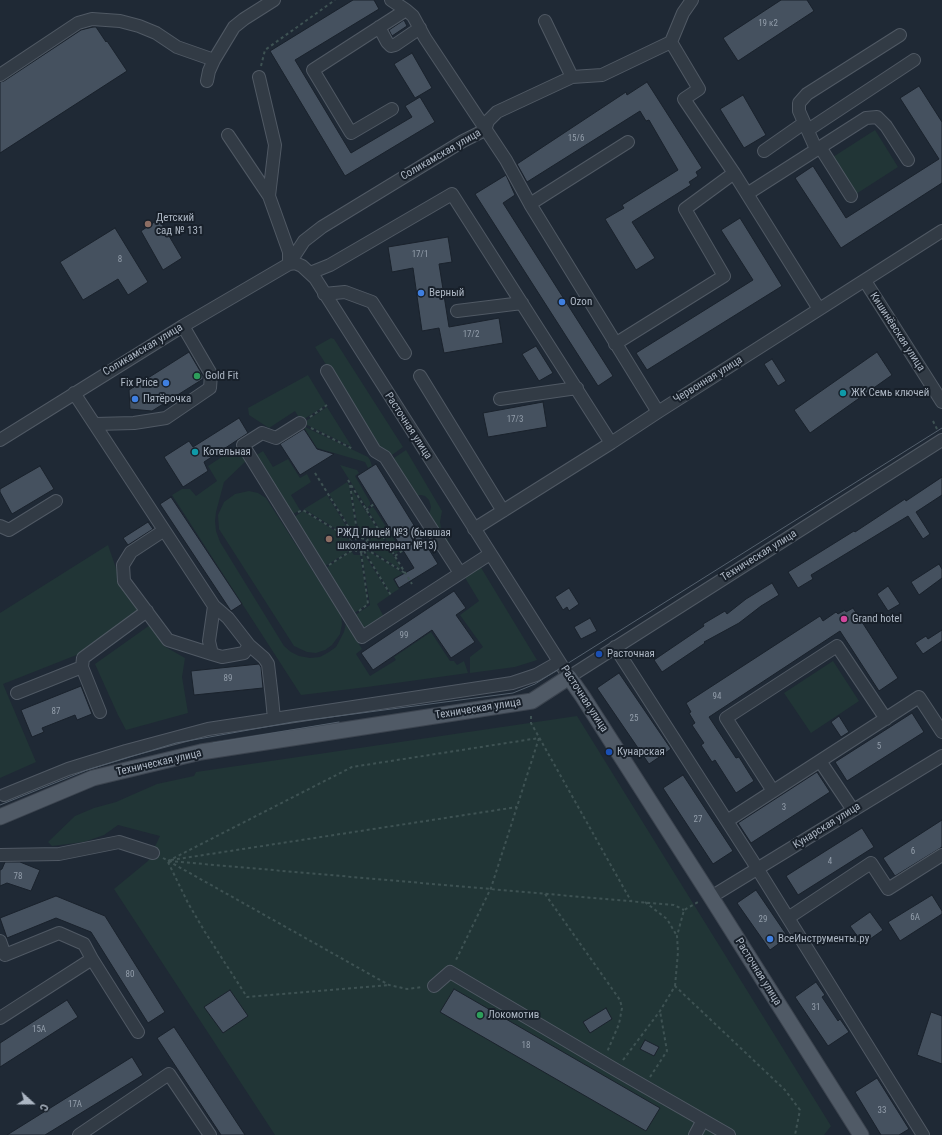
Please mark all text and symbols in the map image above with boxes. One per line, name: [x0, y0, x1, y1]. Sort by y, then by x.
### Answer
house number: 19 к2: [758, 19, 778, 29]
street label: Соликамская улица: [398, 127, 484, 183]
house number: 15/6: [568, 134, 584, 144]
place label: Детский сад № 131: [156, 211, 203, 237]
marker: Детский сад № 131: [143, 219, 153, 229]
house number: 17/1: [412, 250, 428, 260]
house number: 8: [118, 255, 122, 265]
place label: Верный: [429, 286, 464, 300]
marker: Верный: [416, 288, 426, 298]
street label: Кишинёвская улица: [867, 290, 927, 374]
place label: Ozon: [570, 295, 592, 309]
marker: Ozon: [557, 297, 567, 307]
street label: Соликамская улица: [101, 321, 185, 379]
house number: 17/2: [463, 330, 479, 340]
street label: Червонная улица: [671, 353, 745, 407]
place label: Gold Fit: [205, 369, 239, 383]
marker: Gold Fit: [192, 371, 202, 381]
place label: Fix Price: [121, 376, 158, 390]
marker: Fix Price: [161, 378, 171, 388]
place label: ЖК Семь ключей: [851, 386, 929, 400]
marker: ЖК Семь ключей: [838, 388, 848, 398]
street label: Расточная улица: [382, 390, 434, 462]
place label: Пятёрочка: [143, 392, 191, 406]
marker: Пятёрочка: [130, 394, 140, 404]
house number: 17/3: [507, 415, 523, 425]
place label: Котельная: [203, 445, 251, 459]
marker: Котельная: [190, 447, 200, 457]
place label: РЖД Лицей №3 (бывшая школа-интернат №13): [337, 526, 451, 552]
street label: Техническая улица: [719, 527, 799, 585]
marker: РЖД Лицей №3 (бывшая школа-интернат №13): [324, 534, 334, 544]
place label: Grand hotel: [852, 612, 902, 626]
marker: Grand hotel: [839, 614, 849, 624]
house number: 99: [400, 631, 408, 641]
place label: Расточная: [607, 647, 655, 661]
marker: Расточная: [594, 649, 604, 659]
street label: Расточная улица: [558, 663, 610, 735]
house number: 89: [224, 674, 232, 684]
house number: 94: [713, 692, 721, 702]
street label: Техническая улица: [434, 696, 522, 722]
house number: 87: [52, 707, 60, 717]
house number: 25: [630, 714, 638, 724]
house number: 5: [877, 742, 881, 752]
place label: Кунарская: [617, 745, 665, 759]
street label: Техническая улица: [115, 747, 203, 779]
marker: Кунарская: [604, 747, 614, 757]
street label: Кунарская улица: [791, 800, 863, 852]
house number: 3: [782, 803, 786, 813]
house number: 27: [694, 815, 702, 825]
house number: 6: [911, 847, 915, 857]
house number: 4: [828, 857, 832, 867]
house number: 78: [14, 872, 22, 882]
house number: 6А: [910, 913, 920, 923]
house number: 29: [759, 915, 767, 925]
place label: ВсеИнструменты.ру: [778, 932, 869, 946]
marker: ВсеИнструменты.ру: [765, 934, 775, 944]
street label: Расточная улица: [732, 936, 784, 1008]
house number: 80: [126, 970, 134, 980]
house number: 31: [812, 1003, 820, 1013]
place label: Локомотив: [488, 1008, 539, 1022]
marker: Локомотив: [475, 1010, 485, 1020]
house number: 15А: [32, 1025, 46, 1035]
house number: 18: [522, 1041, 530, 1051]
north arrow: [12, 1083, 52, 1123]
house number: 17А: [68, 1100, 82, 1110]
text: С: [36, 1102, 51, 1113]
house number: 33: [878, 1106, 886, 1116]

